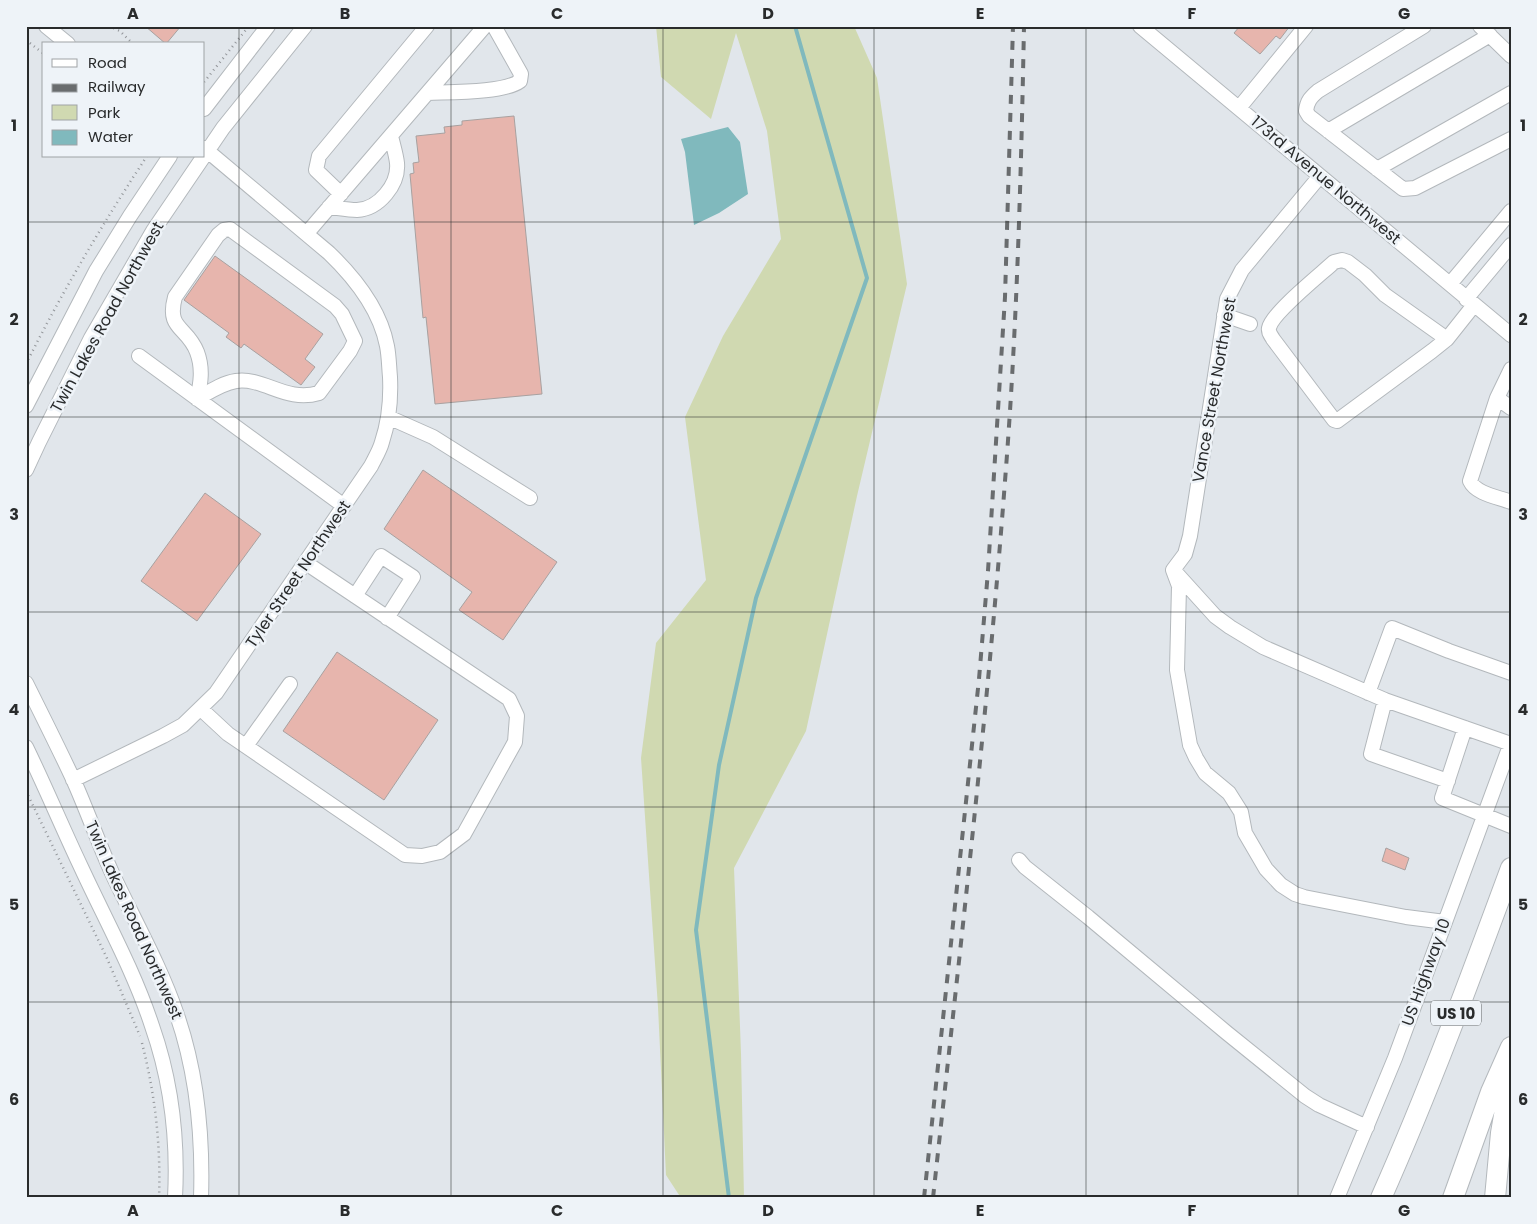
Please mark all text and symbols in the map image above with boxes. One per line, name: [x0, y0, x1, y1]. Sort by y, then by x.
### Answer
text: A: [127, 2, 139, 25]
text: B: [340, 2, 350, 25]
text: C: [551, 2, 563, 25]
text: D: [762, 2, 774, 25]
text: E: [976, 2, 984, 25]
text: F: [1188, 2, 1197, 25]
text: G: [1398, 2, 1410, 25]
legend: [42, 42, 205, 158]
text: Road: [88, 52, 127, 73]
text: Railway: [88, 76, 146, 97]
text: Park: [88, 102, 120, 123]
street label: 173rd Avenue Northwest: [1246, 110, 1406, 250]
text: 1: [11, 114, 17, 137]
text: 1: [1520, 114, 1526, 137]
text: Water: [88, 126, 134, 147]
street label: Twin Lakes Road Northwest: [45, 217, 169, 417]
street label: Vance Street Northwest: [1186, 295, 1242, 484]
text: 2: [9, 308, 19, 331]
text: 2: [1518, 308, 1528, 331]
street label: Tyler Street Northwest: [240, 495, 356, 652]
text: 3: [9, 503, 19, 526]
text: 3: [1518, 503, 1528, 526]
text: 4: [9, 698, 20, 721]
text: 4: [1518, 698, 1529, 721]
street label: Twin Lakes Road Northwest: [80, 817, 188, 1023]
text: 5: [9, 893, 19, 916]
text: 5: [1518, 893, 1528, 916]
street label: US Highway 10: [1396, 915, 1456, 1029]
road number: US 10: [1431, 1000, 1481, 1026]
text: 6: [9, 1088, 19, 1111]
text: 6: [1518, 1088, 1528, 1111]
text: A: [127, 1199, 139, 1222]
text: B: [340, 1199, 350, 1222]
text: C: [551, 1199, 563, 1222]
text: D: [762, 1199, 774, 1222]
text: E: [976, 1199, 984, 1222]
text: F: [1188, 1199, 1197, 1222]
text: G: [1398, 1199, 1410, 1222]

